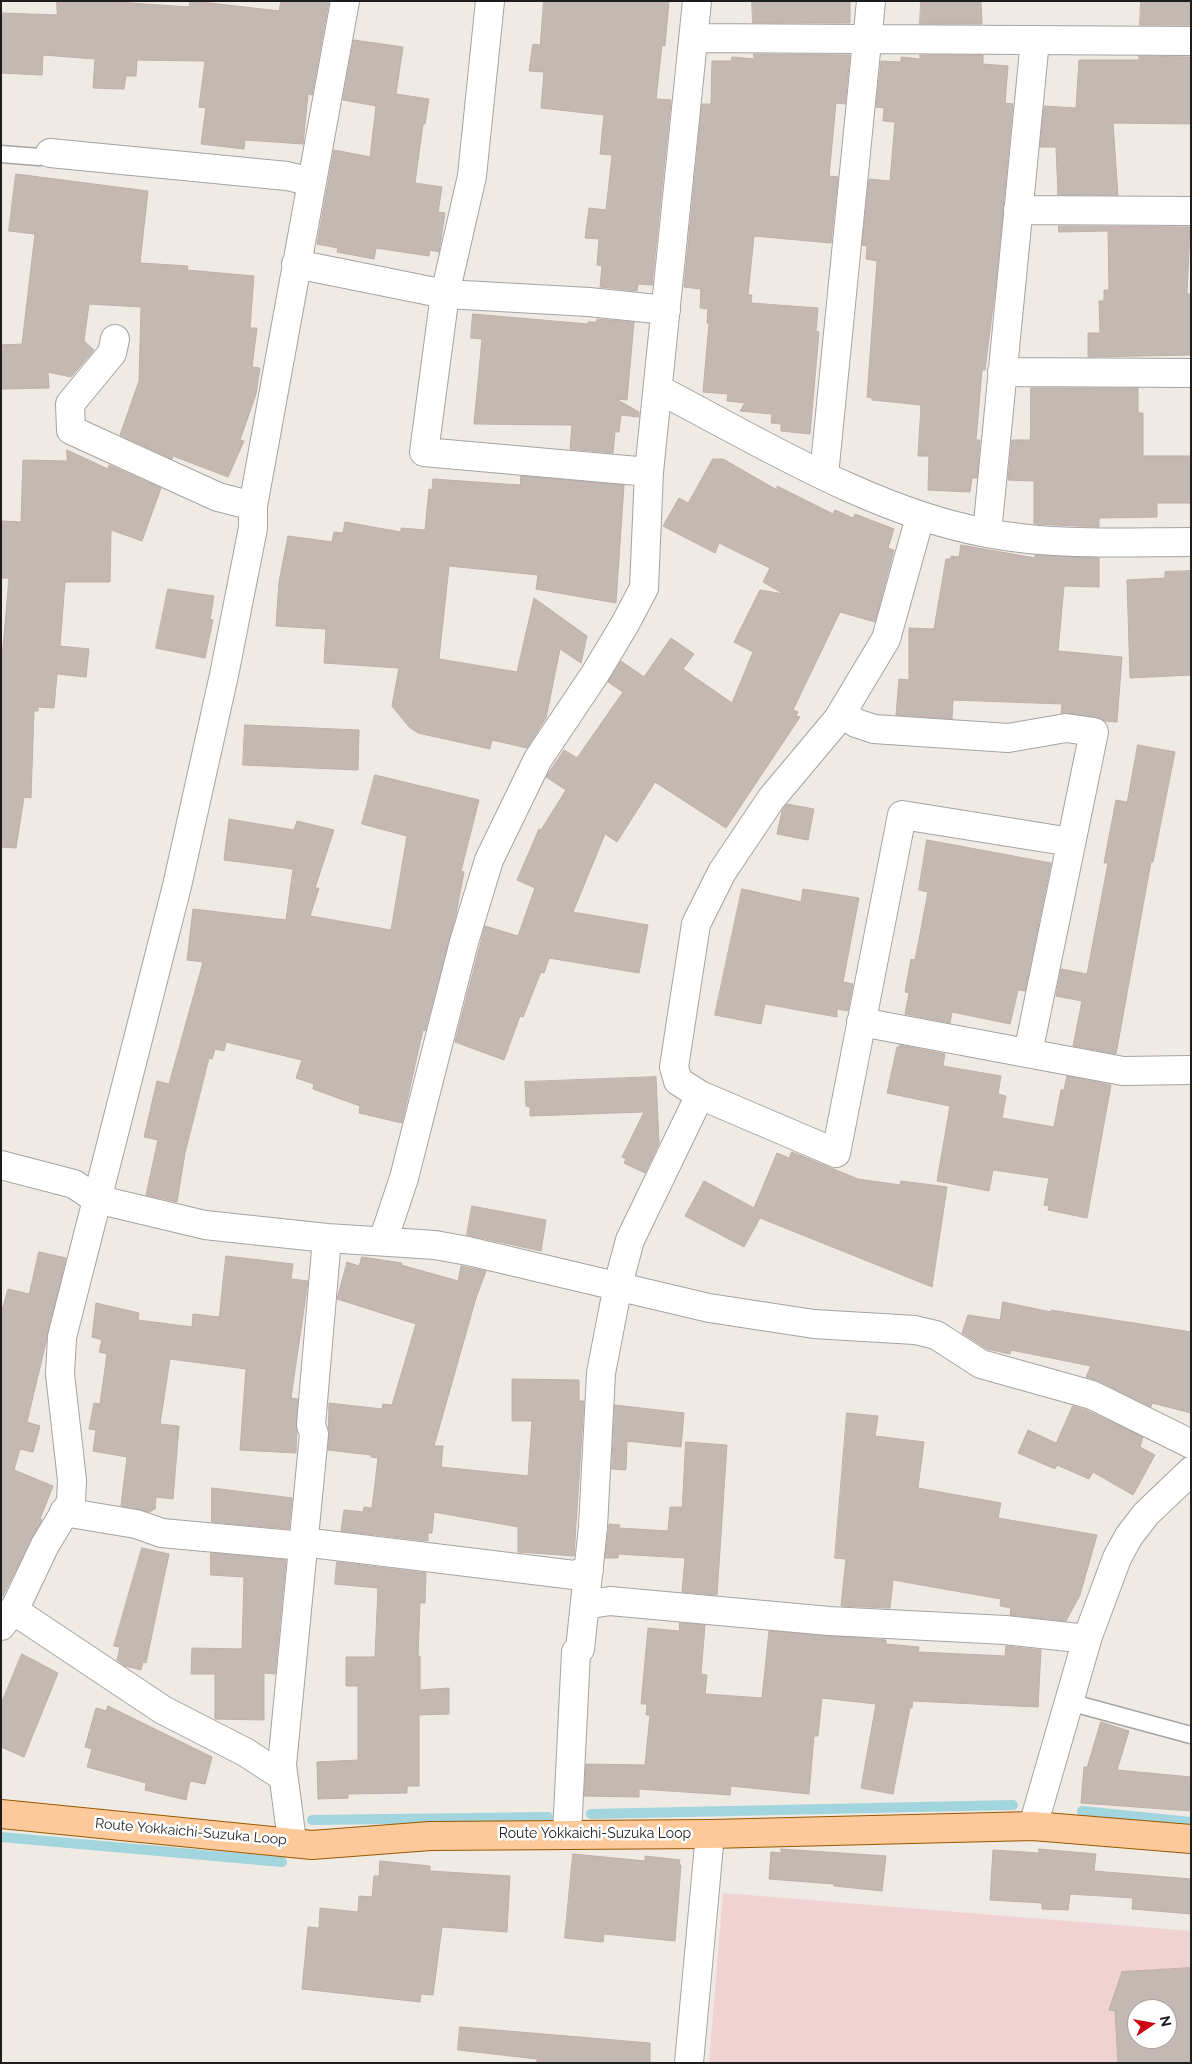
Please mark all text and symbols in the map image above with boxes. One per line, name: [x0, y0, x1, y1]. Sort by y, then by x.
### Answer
street label: Route Yokkaichi-Suzuka Loop: [94, 1815, 288, 1849]
street label: Route Yokkaichi-Suzuka Loop: [499, 1826, 691, 1842]
north arrow: [1127, 1999, 1177, 2049]
text: N: [1157, 2014, 1175, 2028]

